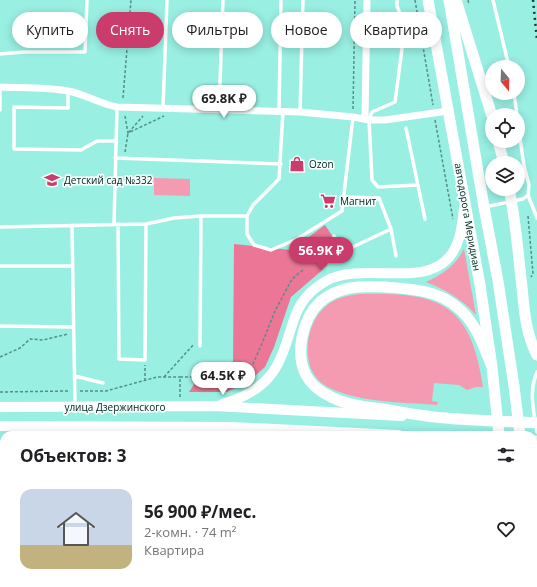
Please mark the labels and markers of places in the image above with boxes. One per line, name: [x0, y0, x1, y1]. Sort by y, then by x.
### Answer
pin: 69.8K ₽: [187, 85, 261, 119]
shop icon: Ozon: [288, 155, 306, 173]
place label: Ozon: [309, 157, 334, 171]
school or university icon: Детский cад №332: [43, 171, 61, 189]
place label: Детский cад №332: [64, 173, 153, 187]
supermarket icon: Магнит: [319, 192, 337, 210]
place label: Магнит: [340, 194, 377, 208]
pin: 56.9K ₽: [284, 237, 358, 271]
pin: 64.5K ₽: [186, 362, 260, 396]

